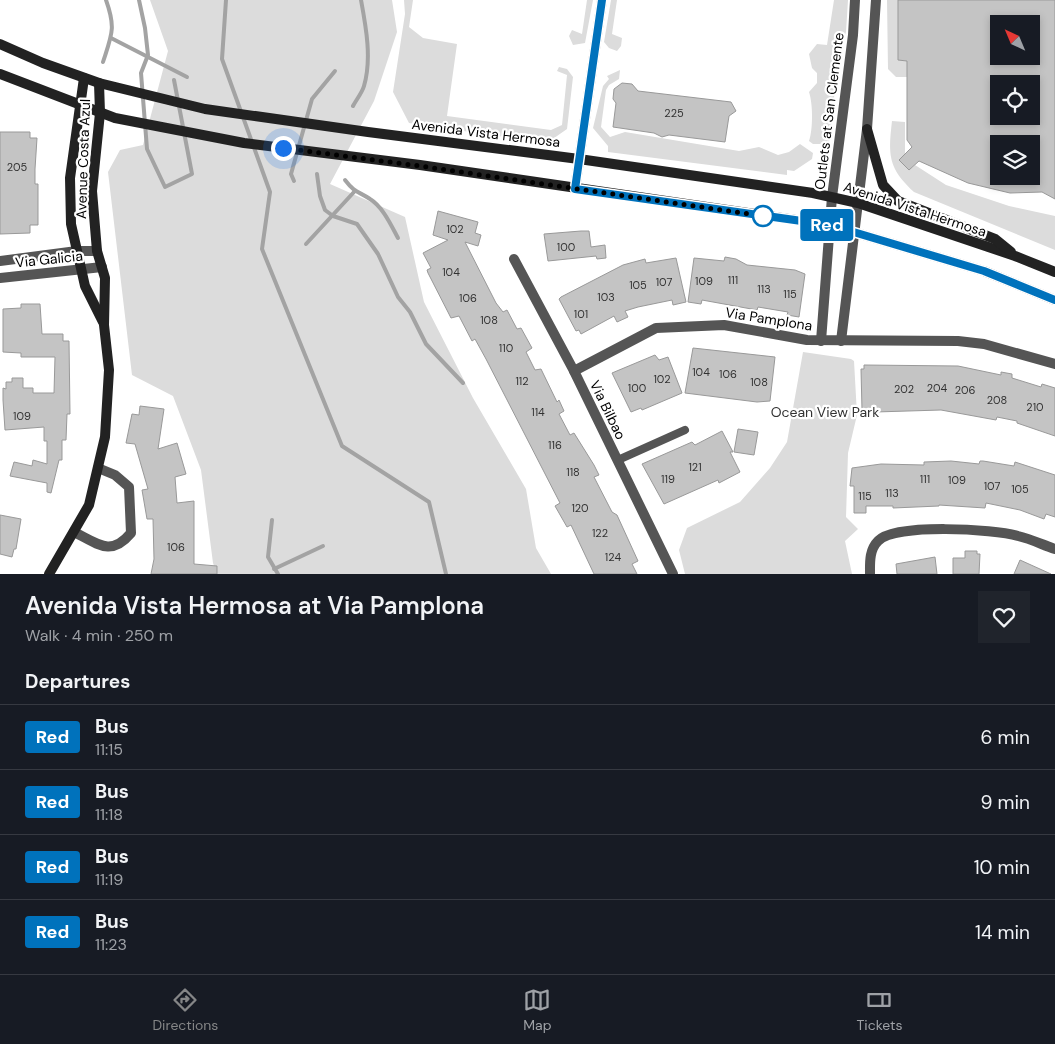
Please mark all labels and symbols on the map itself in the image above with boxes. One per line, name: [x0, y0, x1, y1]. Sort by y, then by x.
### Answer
north arrow: [990, 15, 1040, 65]
street label: Outlets at San Clemente: [810, 31, 848, 191]
street label: Avenue Costa Azul: [72, 99, 94, 219]
house number: 225: [664, 106, 684, 120]
street label: Avenida Vista Hermosa: [411, 115, 561, 151]
your location: [271, 136, 296, 161]
house number: 205: [7, 160, 28, 174]
street label: Avenida Vista Hermosa: [841, 177, 989, 241]
unlabelled marker: [752, 205, 774, 227]
line badge: Red: [798, 209, 856, 241]
house number: 102: [446, 222, 464, 236]
house number: 100: [557, 240, 575, 254]
street label: Via Galicia: [14, 247, 84, 271]
house number: 104: [442, 265, 460, 279]
house number: 111: [728, 273, 738, 287]
house number: 109: [695, 274, 713, 288]
house number: 107: [656, 275, 672, 289]
house number: 105: [629, 278, 647, 292]
house number: 113: [757, 282, 771, 296]
house number: 115: [783, 287, 797, 301]
house number: 103: [597, 290, 615, 304]
house number: 106: [459, 291, 477, 305]
street label: Via Pamplona: [724, 303, 814, 335]
house number: 101: [574, 307, 588, 321]
house number: 108: [480, 313, 498, 327]
house number: 110: [499, 341, 513, 355]
house number: 104: [692, 365, 710, 379]
house number: 106: [719, 367, 737, 381]
house number: 102: [653, 372, 671, 386]
house number: 112: [515, 374, 529, 388]
house number: 108: [750, 375, 768, 389]
street label: Via Bilbao: [586, 377, 630, 443]
house number: 100: [628, 381, 646, 395]
house number: 204: [927, 381, 948, 395]
house number: 202: [894, 382, 914, 396]
house number: 206: [955, 383, 975, 397]
house number: 208: [987, 393, 1007, 407]
house number: 210: [1026, 400, 1044, 414]
park label: Ocean View Park: [771, 403, 879, 421]
house number: 114: [531, 405, 545, 419]
house number: 109: [13, 409, 31, 423]
house number: 116: [548, 438, 562, 452]
house number: 121: [688, 460, 702, 474]
house number: 118: [566, 465, 580, 479]
house number: 119: [661, 472, 675, 486]
house number: 111: [920, 472, 930, 486]
house number: 109: [948, 473, 966, 487]
house number: 107: [984, 479, 1000, 493]
house number: 105: [1011, 482, 1029, 496]
house number: 113: [885, 486, 899, 500]
house number: 115: [858, 489, 872, 503]
house number: 120: [571, 501, 589, 515]
house number: 122: [592, 526, 608, 540]
house number: 106: [167, 540, 185, 554]
house number: 124: [605, 550, 621, 564]

